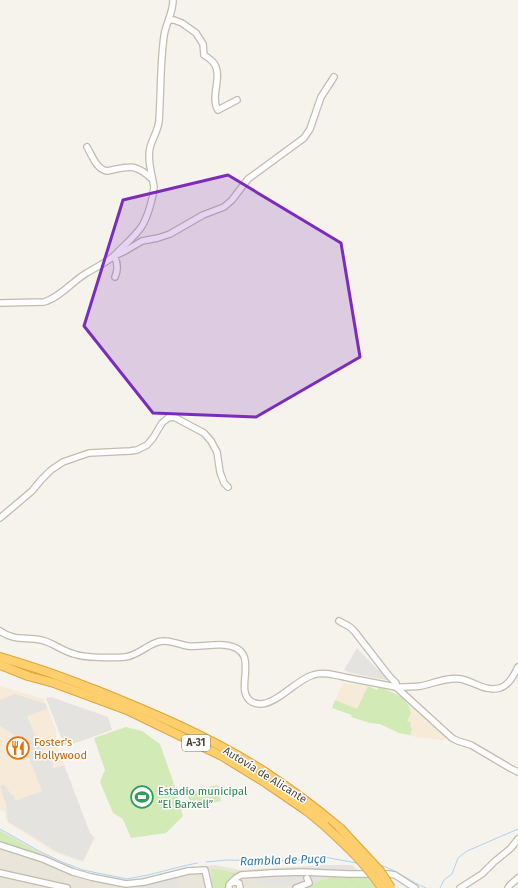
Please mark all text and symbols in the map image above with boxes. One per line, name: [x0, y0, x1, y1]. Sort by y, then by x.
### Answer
restaurant icon: Foster's Hollywood: [5, 735, 31, 761]
road number: A-31: [182, 735, 210, 751]
place label: Foster's Hollywood: [34, 736, 87, 762]
street label: Autovía de Alicante: [221, 744, 309, 806]
sports icon: Estadio municipal “El Barxell”: [129, 784, 155, 810]
place label: Estadio municipal “El Barxell”: [158, 785, 247, 811]
water label: Rambla de Puça: [240, 851, 327, 869]

